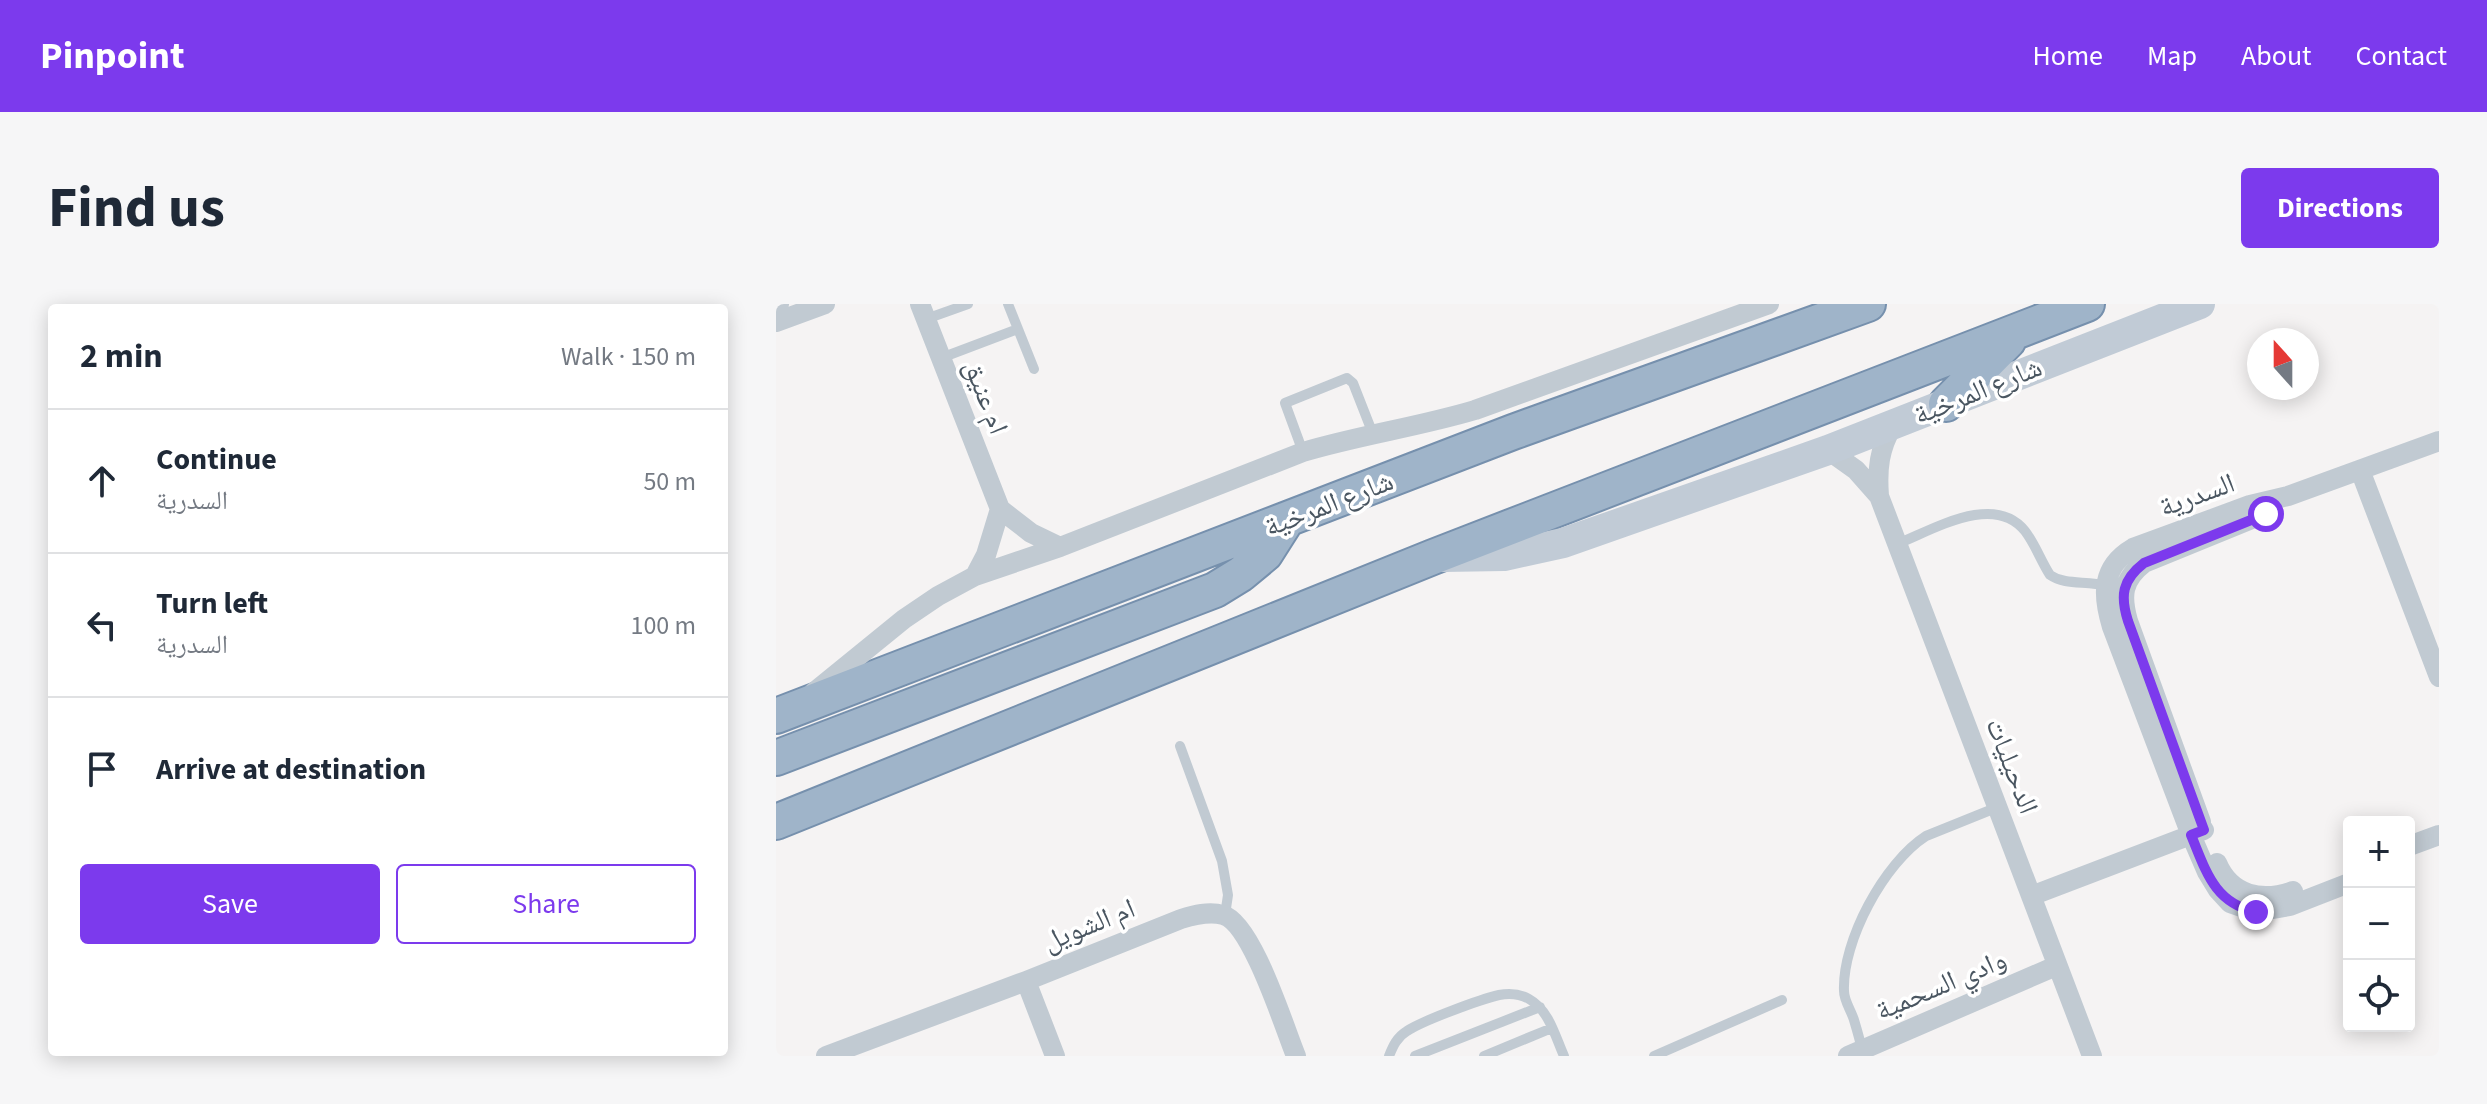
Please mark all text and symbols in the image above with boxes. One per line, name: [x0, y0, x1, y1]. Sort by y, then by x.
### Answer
text: Pinpoint: [40, 29, 185, 83]
text: Home: [2032, 36, 2103, 76]
text: Map: [2147, 36, 2197, 76]
text: About: [2241, 36, 2312, 76]
text: Contact: [2356, 36, 2447, 76]
button: Directions: [2241, 168, 2439, 248]
text: Find us: [48, 169, 225, 248]
north arrow: [2247, 328, 2319, 400]
text: 2 min: [80, 332, 163, 381]
text: Walk · 150 m: [561, 338, 696, 375]
street label: شارع المرخية: [1908, 347, 2048, 435]
street label: ام عنيق: [954, 354, 1018, 440]
text: Continue: [156, 438, 277, 481]
icon: ahead: [80, 459, 124, 503]
street label: شارع المرخية: [1259, 461, 1399, 547]
text: 50 m: [643, 463, 696, 500]
street label: السدرية: [2154, 463, 2240, 527]
text: السدرية: [156, 482, 228, 519]
route start: [2248, 496, 2284, 532]
text: Turn left: [156, 582, 268, 625]
icon: left: [80, 603, 124, 647]
text: 100 m: [630, 607, 696, 644]
text: السدرية: [156, 626, 228, 663]
street label: الدحيليات: [1976, 712, 2048, 820]
icon: arrive: [80, 747, 124, 791]
text: Arrive at destination: [156, 748, 426, 791]
map controls: [2343, 816, 2415, 1032]
button: +: [2343, 816, 2415, 888]
button: Save: [80, 864, 380, 944]
button: Share: [396, 864, 696, 944]
street label: ام الشويل: [1037, 888, 1141, 962]
button: −: [2343, 888, 2415, 960]
route end: [2238, 894, 2274, 930]
street label: وادي السحمية: [1869, 940, 2013, 1032]
button: locate: [2343, 960, 2415, 1032]

